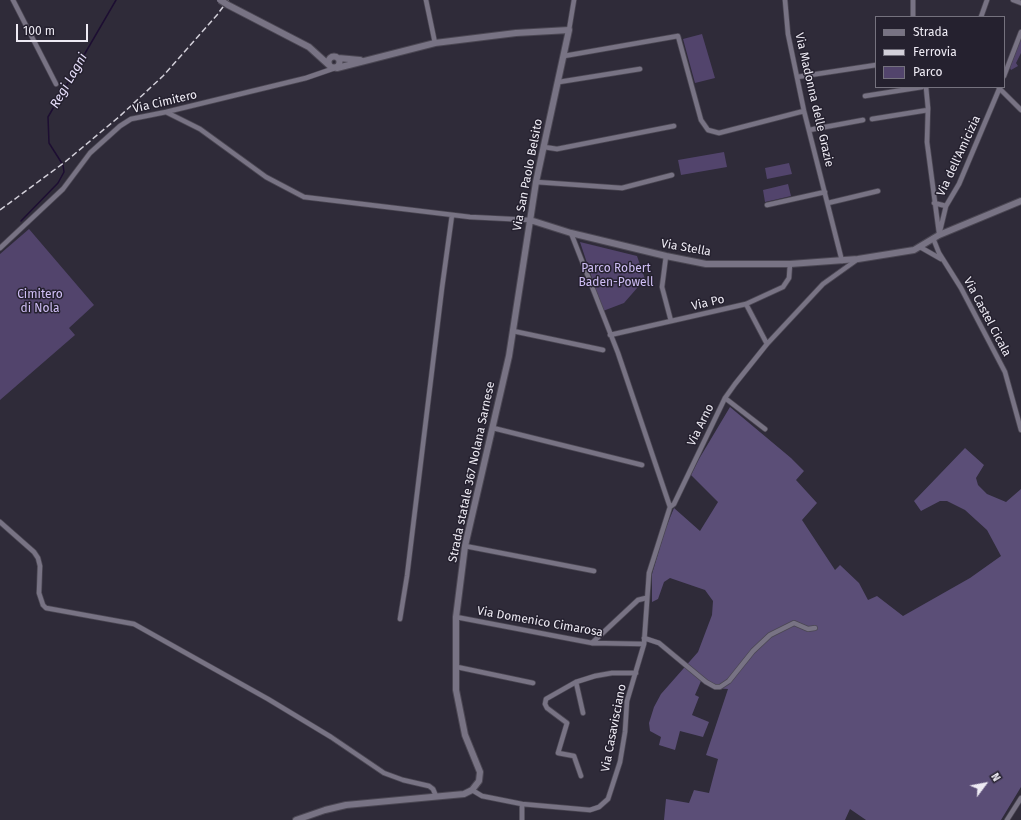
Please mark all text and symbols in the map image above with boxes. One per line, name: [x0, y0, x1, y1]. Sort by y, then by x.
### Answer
scale bar: [18, 16, 90, 42]
legend: [875, 16, 1005, 88]
text: 100 m: [23, 24, 55, 38]
text: Strada: [913, 25, 948, 39]
street label: Via Madonna delle Grazie: [792, 31, 836, 169]
text: Ferrovia: [913, 45, 957, 59]
water label: Regi Lagni: [47, 51, 91, 111]
text: Parco: [913, 65, 943, 79]
street label: Via Cimitero: [131, 88, 199, 116]
street label: Via dell'Amicizia: [934, 113, 984, 199]
street label: Via San Paolo Belsito: [510, 118, 546, 232]
street label: Via Stella: [660, 237, 712, 259]
park label: Parco Robert Baden-Powell: [578, 262, 654, 290]
street label: Via Castel Cicala: [960, 275, 1014, 359]
park label: Cimitero di Nola: [17, 288, 63, 316]
street label: Via Po: [690, 292, 726, 314]
street label: Strada statale 367 Nolana Sarnese: [446, 380, 498, 564]
street label: Via Arno: [685, 401, 717, 449]
street label: Via Domenico Cimarosa: [476, 604, 604, 640]
street label: Via Casavisciano: [598, 683, 630, 773]
north arrow: [965, 764, 1005, 804]
text: N: [988, 771, 1003, 784]

